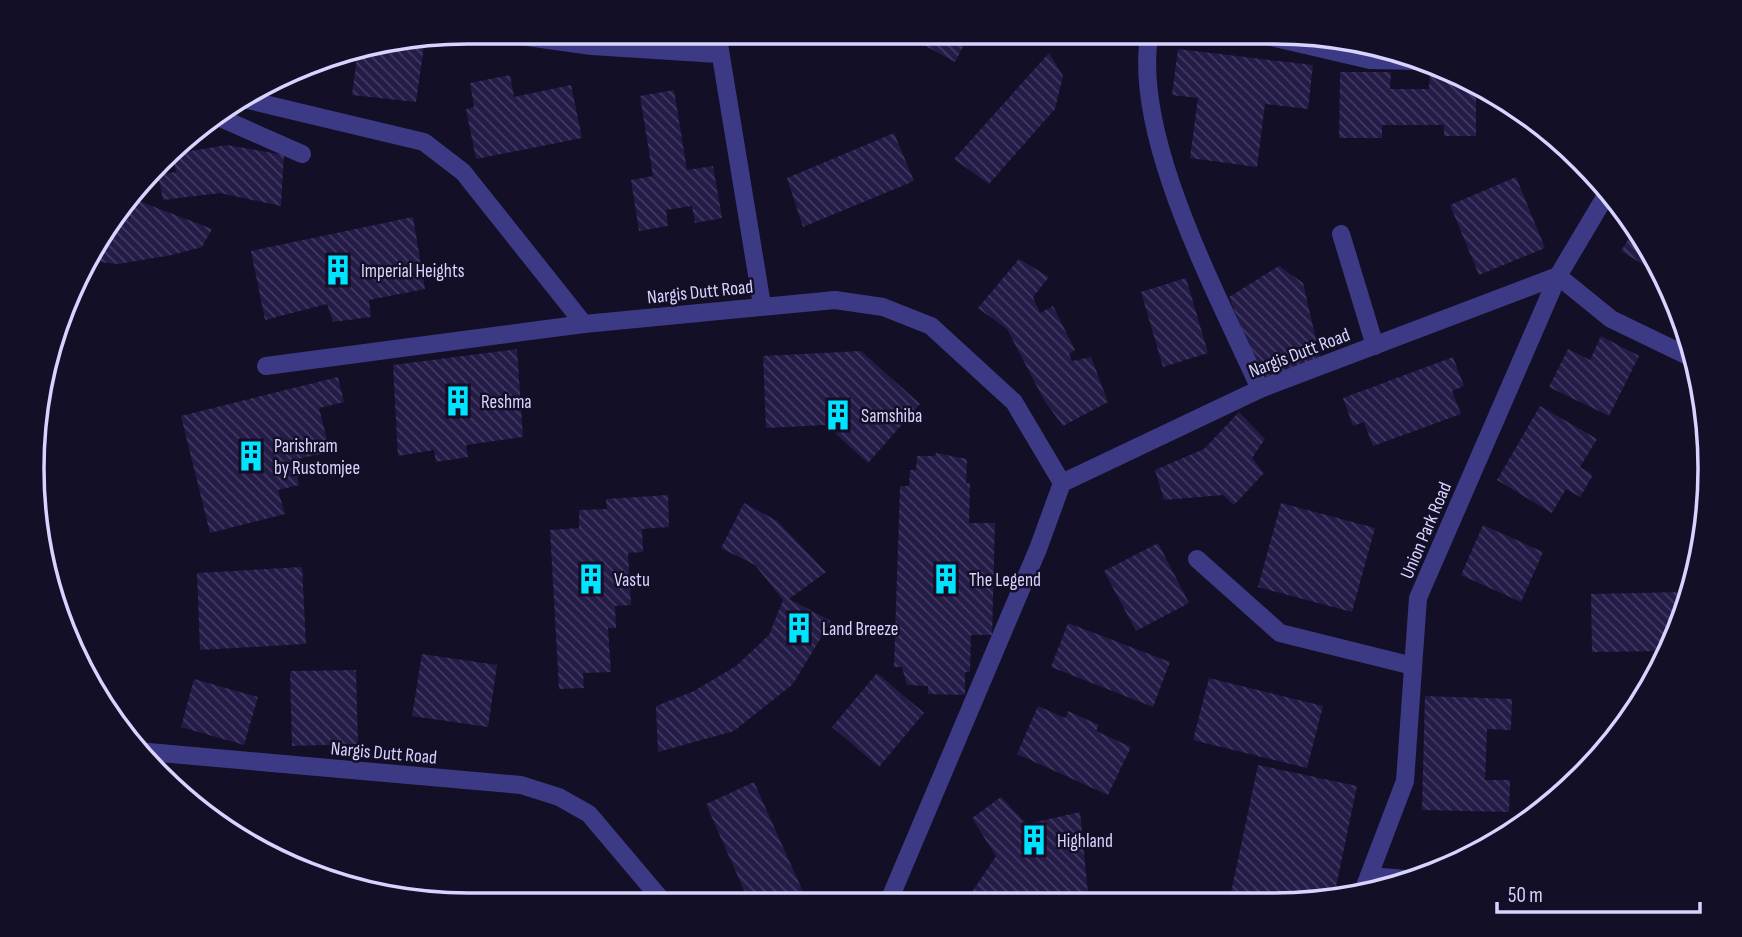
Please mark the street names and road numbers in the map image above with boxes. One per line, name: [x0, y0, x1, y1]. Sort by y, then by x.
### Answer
street label: Nargis Dutt Road: [646, 275, 754, 309]
street label: Nargis Dutt Road: [1246, 324, 1353, 383]
street label: Union Park Road: [1396, 479, 1457, 582]
street label: Nargis Dutt Road: [330, 737, 438, 770]

